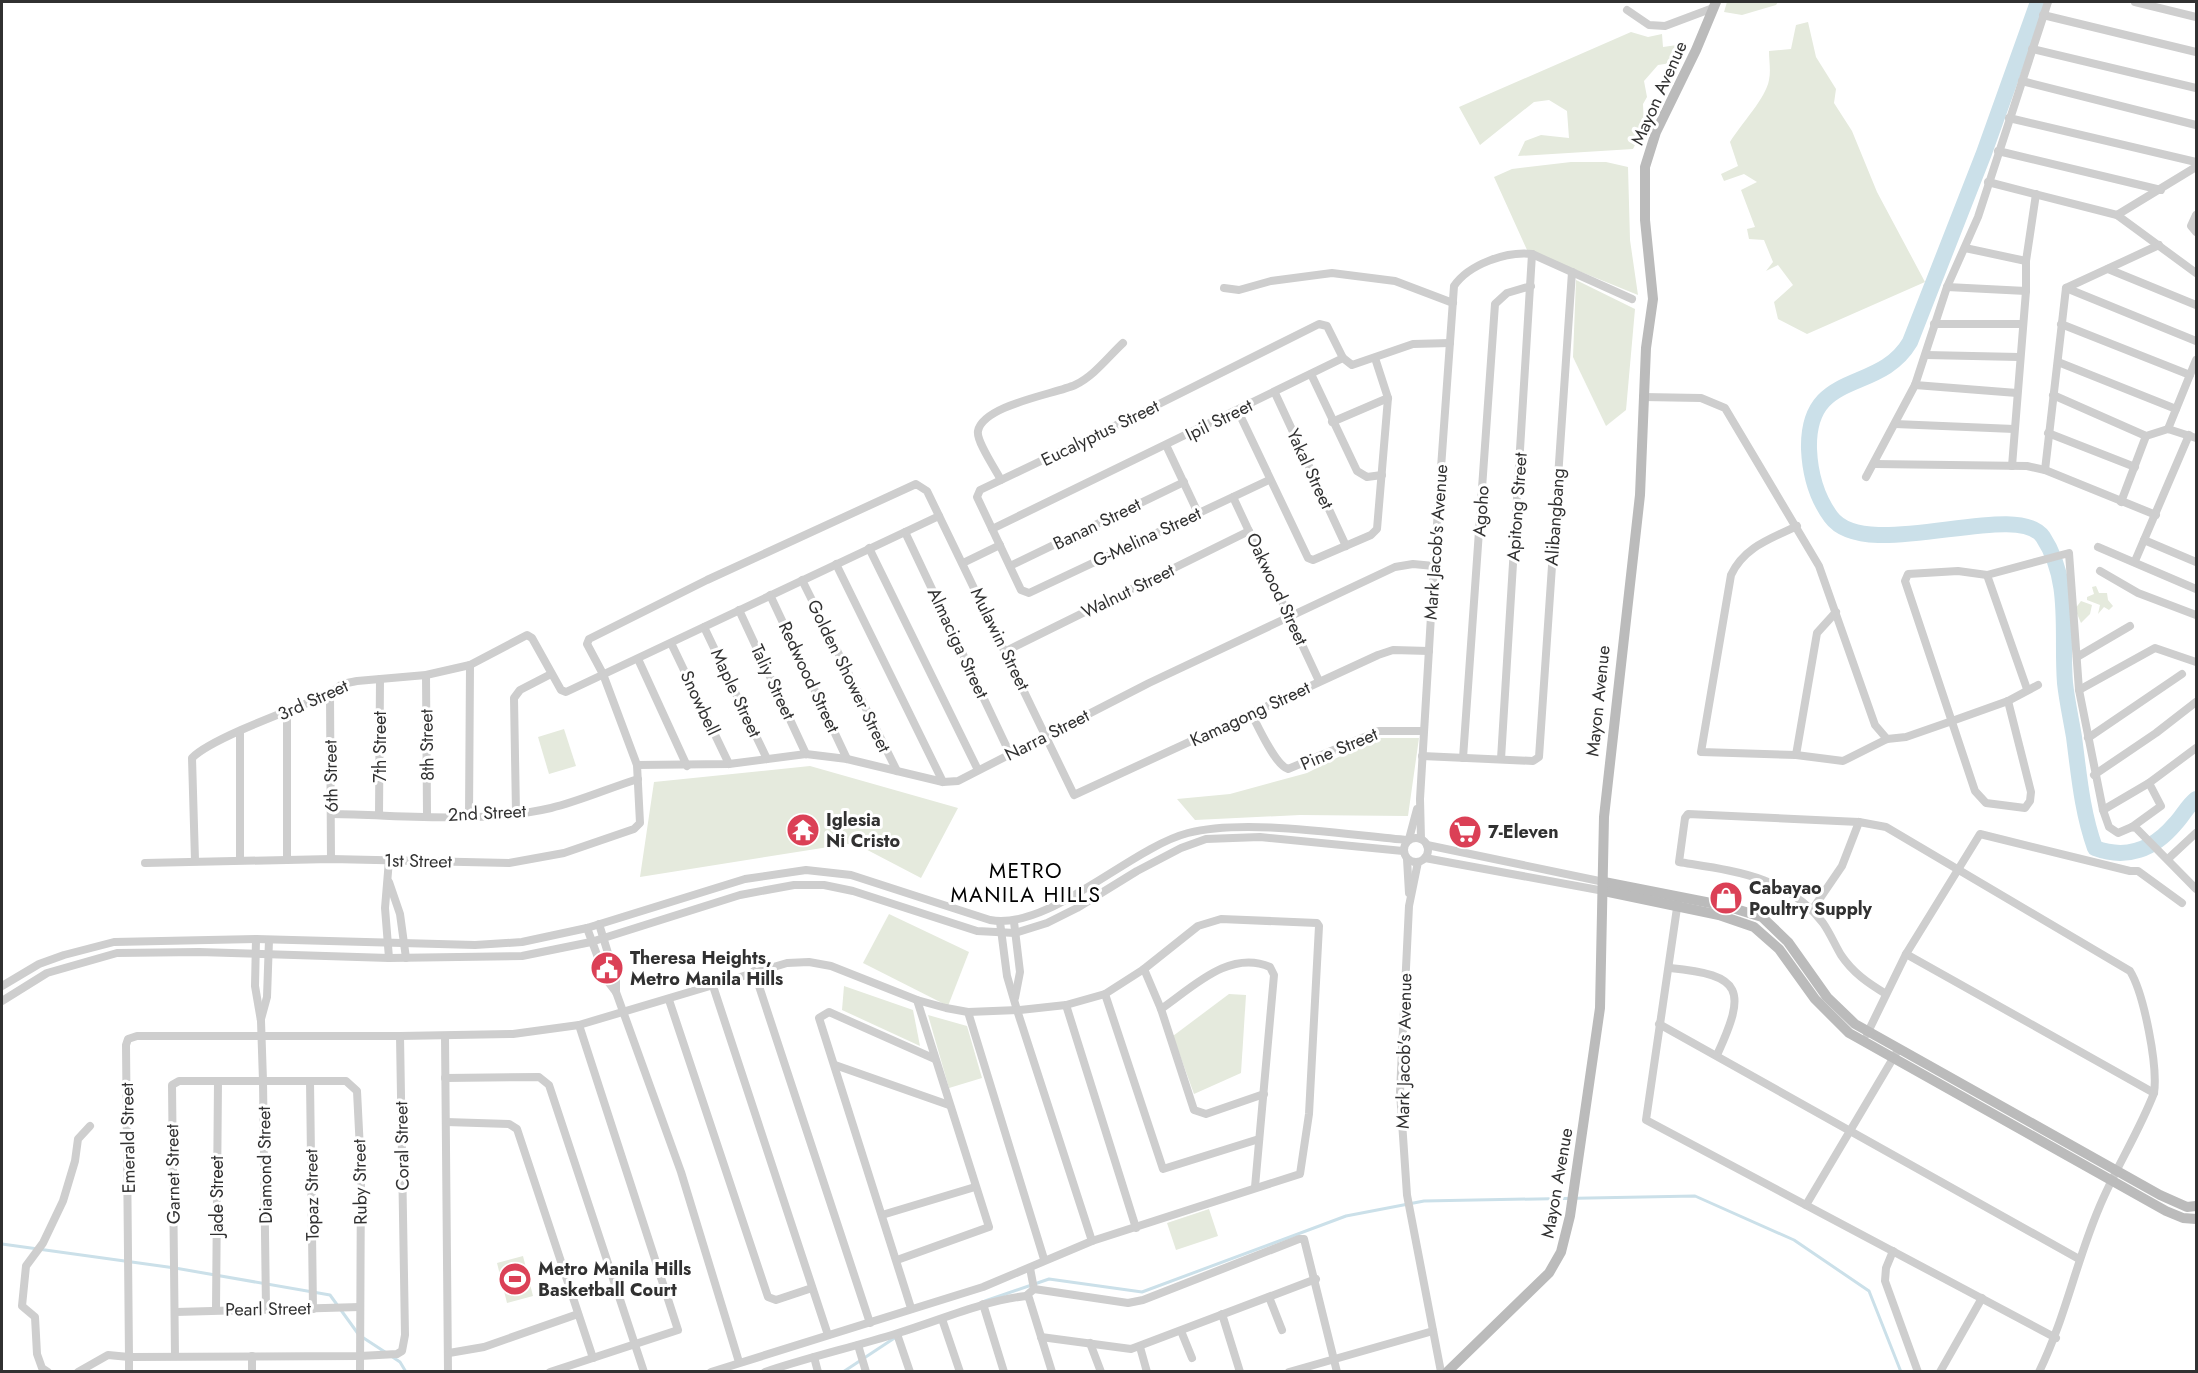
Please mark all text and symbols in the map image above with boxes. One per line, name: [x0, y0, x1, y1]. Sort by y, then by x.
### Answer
street label: Mayon Avenue: [1624, 37, 1694, 149]
street label: Ipil Street: [1181, 392, 1258, 447]
street label: Eucalyptus Street: [1037, 393, 1164, 473]
street label: Yakal Street: [1280, 425, 1340, 514]
street label: Apitong Street: [1500, 451, 1534, 562]
street label: Mark Jacob's Avenue: [1418, 463, 1454, 621]
street label: Alibangbang: [1539, 467, 1571, 567]
street label: Agoho: [1466, 484, 1496, 537]
street label: Banan Street: [1049, 491, 1146, 556]
street label: G-Melina Street: [1089, 500, 1206, 573]
street label: Oakwood Street: [1240, 529, 1315, 650]
street label: Walnut Street: [1077, 557, 1179, 625]
street label: Almaciga Street: [921, 583, 995, 703]
street label: Mulawin Street: [964, 583, 1036, 695]
street label: Golden Shower Street: [801, 595, 898, 757]
street label: Redwood Street: [772, 617, 846, 737]
street label: Taliy Street: [744, 640, 802, 724]
street label: Maple Street: [704, 644, 768, 742]
street label: Mayon Avenue: [1579, 644, 1617, 758]
street label: Snowbell: [674, 666, 726, 740]
street label: 3rd Street: [274, 673, 353, 727]
street label: Kamagong Street: [1186, 675, 1315, 753]
street label: Narra Street: [1000, 702, 1094, 767]
street label: 8th Street: [413, 708, 441, 781]
street label: 7th Street: [367, 711, 393, 783]
street label: Pine Street: [1296, 721, 1382, 777]
street label: 6th Street: [317, 739, 345, 812]
street label: 2nd Street: [447, 798, 527, 828]
place label: Iglesia Ni Cristo: [826, 807, 901, 854]
temple icon: Iglesia Ni Cristo: [785, 812, 821, 848]
supermarket icon: 7-Eleven: [1447, 814, 1483, 850]
place label: 7-Eleven: [1488, 819, 1559, 845]
street label: 1st Street: [384, 847, 453, 875]
district label: METRO MANILA HILLS: [950, 856, 1102, 910]
place label: Cabayao Poultry Supply: [1749, 875, 1873, 922]
shop icon: Cabayao Poultry Supply: [1708, 880, 1744, 916]
place label: Theresa Heights, Metro Manila Hills: [630, 945, 783, 992]
public building icon: Theresa Heights, Metro Manila Hills: [589, 950, 625, 986]
street label: Mark Jacob's Avenue: [1390, 973, 1418, 1129]
street label: Emerald Street: [114, 1082, 142, 1194]
street label: Coral Street: [388, 1100, 416, 1191]
street label: Diamond Street: [251, 1105, 279, 1224]
street label: Garnet Street: [159, 1123, 187, 1224]
street label: Mayon Avenue: [1535, 1126, 1579, 1240]
street label: Ruby Street: [346, 1138, 374, 1225]
street label: Topaz Street: [298, 1148, 326, 1241]
street label: Jade Street: [204, 1155, 230, 1238]
place label: Metro Manila Hills Basketball Court: [538, 1256, 691, 1303]
sports icon: Metro Manila Hills Basketball Court: [497, 1261, 533, 1297]
street label: Pearl Street: [225, 1295, 312, 1323]

